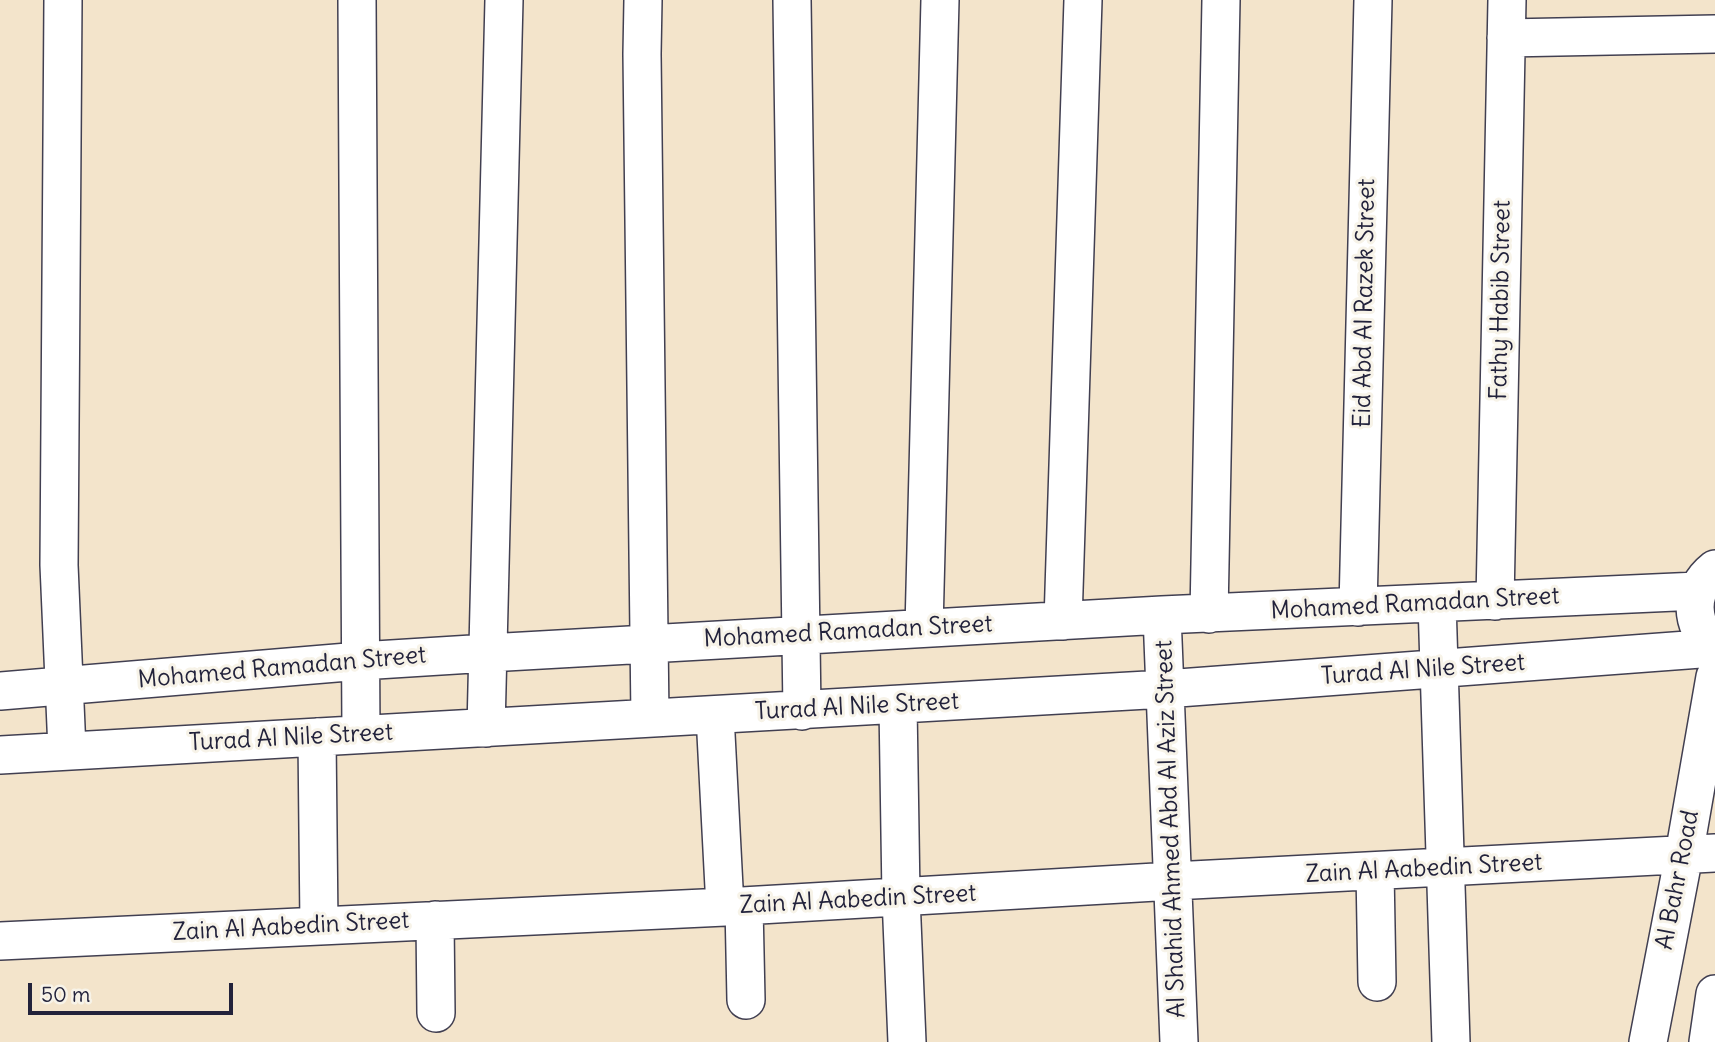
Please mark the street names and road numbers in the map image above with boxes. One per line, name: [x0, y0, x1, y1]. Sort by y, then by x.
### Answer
street label: Eid Abd Al Razek Street: [1348, 178, 1382, 428]
street label: Fathy Habib Street: [1485, 200, 1517, 400]
street label: Mohamed Ramadan Street: [1270, 582, 1560, 626]
street label: Mohamed Ramadan Street: [703, 610, 993, 654]
street label: Al Shahid Ahmed Abd Al Aziz Street: [1150, 640, 1192, 1018]
street label: Mohamed Ramadan Street: [137, 641, 427, 695]
street label: Turad Al Nile Street: [1320, 649, 1526, 691]
street label: Turad Al Nile Street: [754, 687, 960, 727]
street label: Turad Al Nile Street: [188, 718, 394, 758]
street label: Al Bahr Road: [1650, 808, 1706, 952]
street label: Zain Al Aabedin Street: [1305, 848, 1543, 890]
street label: Zain Al Aabedin Street: [739, 879, 977, 921]
street label: Zain Al Aabedin Street: [172, 906, 410, 948]

